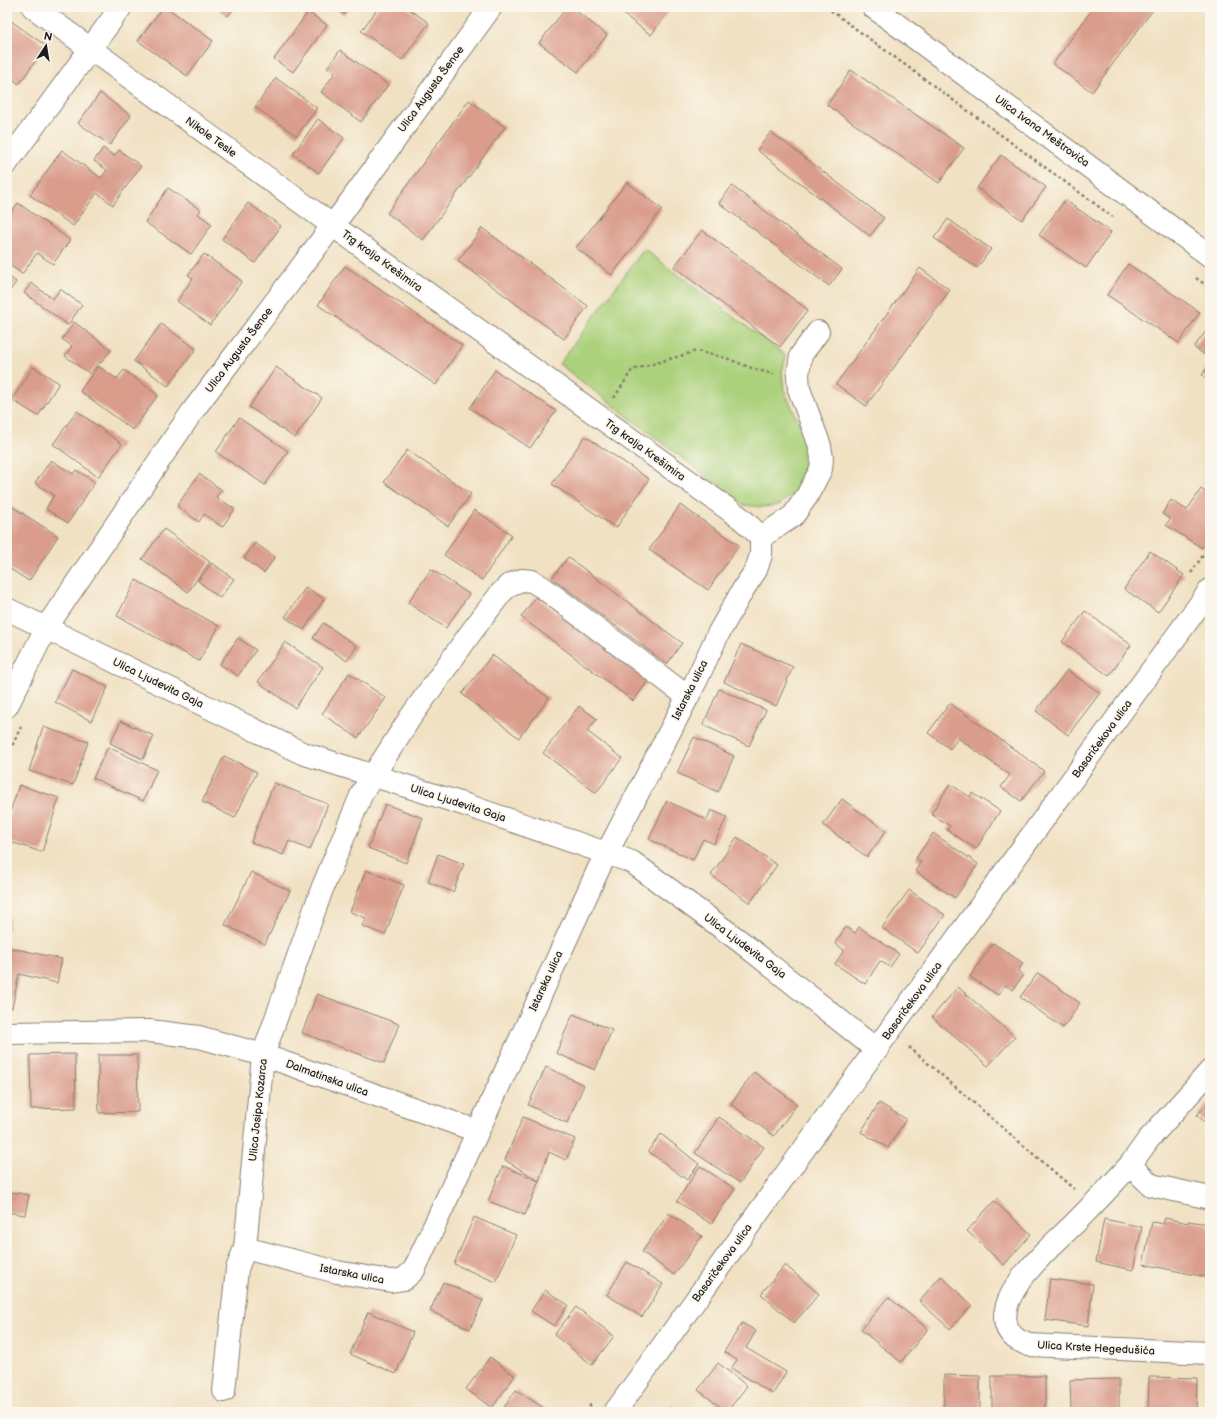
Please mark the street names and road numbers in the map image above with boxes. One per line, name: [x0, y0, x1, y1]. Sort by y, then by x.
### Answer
street label: Ulica Augusta Šenoe: [394, 42, 467, 135]
street label: Ulica Ivana Meštrovića: [992, 92, 1092, 170]
street label: Nikole Tesle: [183, 114, 240, 160]
street label: Trg kralja Krešimira: [339, 227, 425, 295]
street label: Ulica Augusta Šenoe: [202, 304, 276, 395]
street label: Trg kralja Krešimira: [602, 416, 688, 484]
street label: Ulica Ljudevita Gaja: [110, 655, 206, 711]
street label: Istarska ulica: [669, 658, 711, 722]
street label: Basaričekova ulica: [1069, 697, 1135, 781]
street label: Ulica Ljudevita Gaja: [409, 781, 507, 825]
street label: Ulica Ljudevita Gaja: [701, 911, 789, 981]
street label: Istarska ulica: [526, 949, 566, 1013]
street label: Basaričekova ulica: [879, 959, 945, 1043]
street label: Dalmatinska ulica: [284, 1057, 370, 1099]
street label: Ulica Josipa Kozarca: [246, 1058, 270, 1162]
street label: Basaričekova ulica: [689, 1221, 755, 1305]
street label: Istarska ulica: [319, 1261, 385, 1287]
street label: Ulica Krste Hegedušića: [1037, 1338, 1155, 1358]

